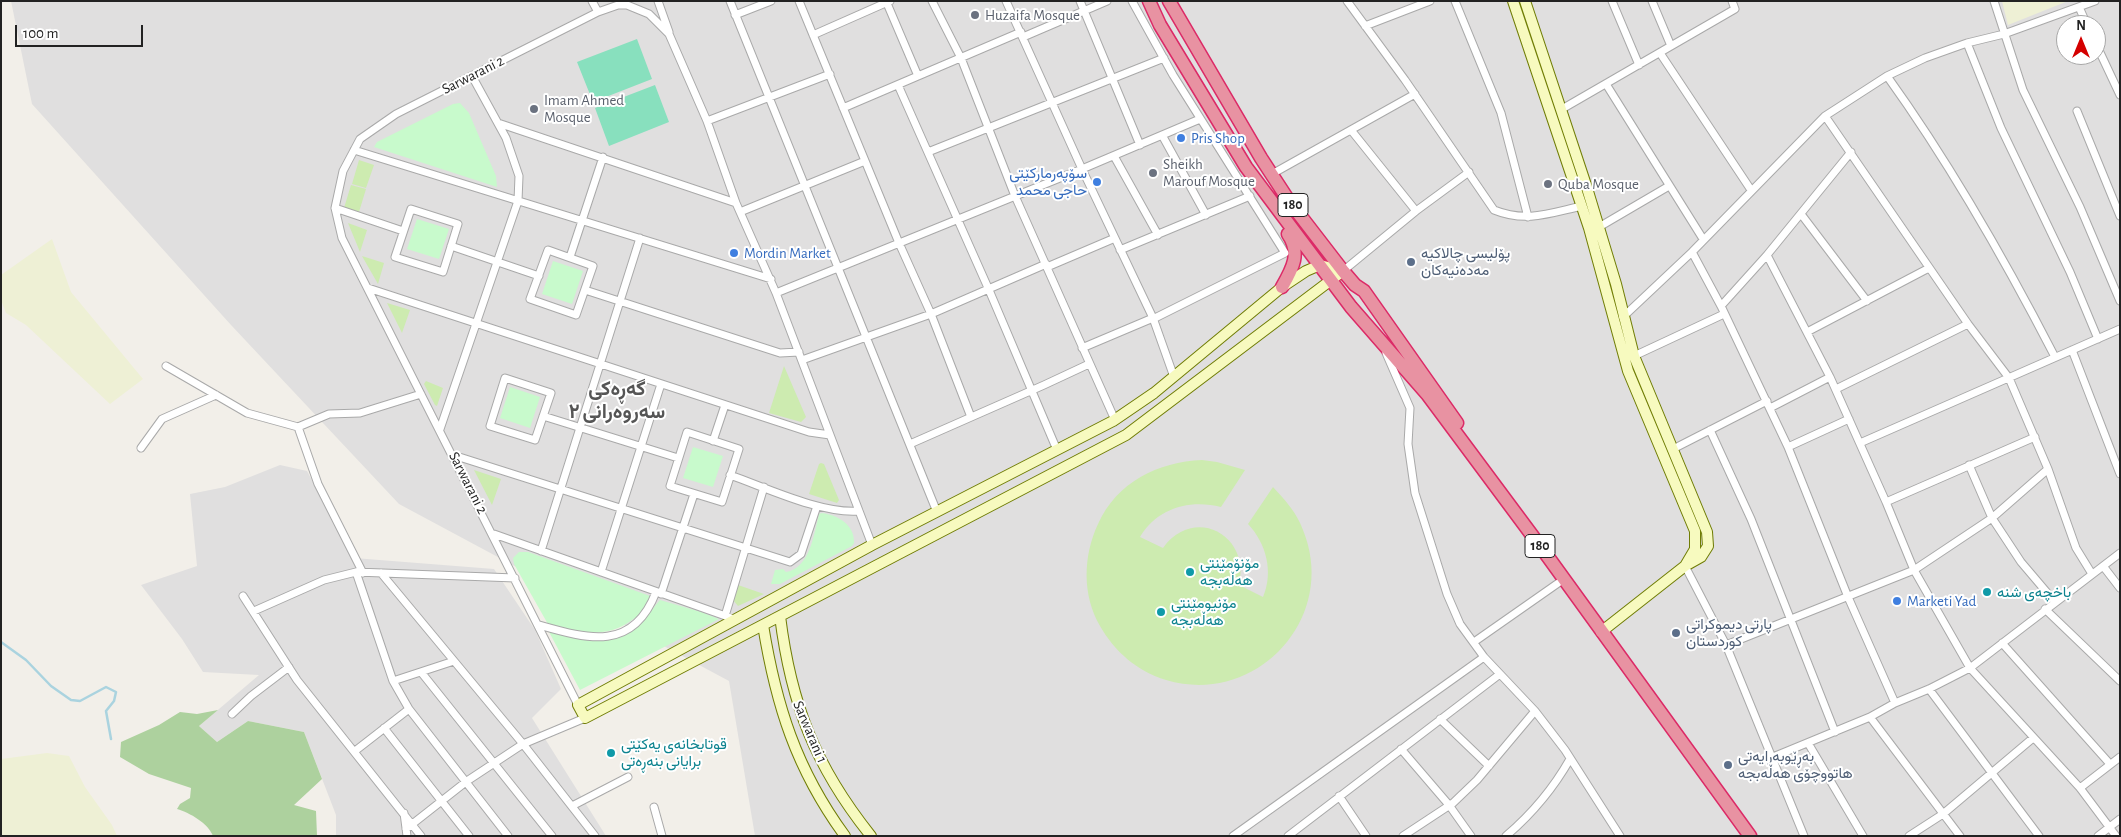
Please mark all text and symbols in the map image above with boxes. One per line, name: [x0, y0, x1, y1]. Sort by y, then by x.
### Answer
place label: Huzaifa Mosque: [985, 6, 1080, 24]
marker: Huzaifa Mosque: [969, 9, 981, 21]
scale bar: [18, 15, 145, 47]
north arrow: [2056, 15, 2106, 65]
text: N: [2076, 19, 2086, 33]
text: 100 m: [23, 26, 58, 41]
street label: Sarwarani 2: [439, 52, 507, 98]
place label: Imam Ahmed Mosque: [544, 91, 624, 126]
marker: Imam Ahmed Mosque: [528, 103, 540, 115]
place label: Pris Shop: [1191, 129, 1245, 147]
marker: Pris Shop: [1175, 132, 1187, 144]
place label: Sheikh Marouf Mosque: [1163, 155, 1255, 190]
place label: سۆپەرمارکێتی حاجی محمد: [1009, 164, 1087, 199]
marker: Sheikh Marouf Mosque: [1147, 167, 1159, 179]
place label: Quba Mosque: [1558, 175, 1639, 193]
marker: سۆپەرمارکێتی حاجی محمد: [1091, 176, 1103, 188]
marker: Quba Mosque: [1542, 178, 1554, 190]
road number: 180: [1278, 194, 1308, 216]
place label: Mordin Market: [744, 244, 831, 262]
place label: پۆلیسی چالاکیە مەدەنیەکان: [1421, 244, 1510, 279]
marker: Mordin Market: [728, 247, 740, 259]
marker: پۆلیسی چالاکیە مەدەنیەکان: [1405, 256, 1417, 268]
district label: گەڕەکی سەروەرانی ٢: [569, 377, 665, 424]
street label: Sarwarani 2: [445, 449, 491, 517]
road number: 180: [1525, 534, 1555, 558]
place label: مۆنۆمێنتی هەڵەبجە: [1200, 554, 1259, 589]
marker: مۆنۆمێنتی هەڵەبجە: [1184, 566, 1196, 578]
place label: باخچەی شنە: [1997, 583, 2071, 601]
marker: باخچەی شنە: [1981, 586, 1993, 598]
place label: Marketi Yad: [1907, 592, 1976, 610]
place label: مۆنیومێنتی هەڵەبجە: [1171, 594, 1236, 629]
marker: Marketi Yad: [1891, 595, 1903, 607]
marker: مۆنیومێنتی هەڵەبجە: [1155, 606, 1167, 618]
place label: پارتی دیموکراتی کوردستان: [1686, 615, 1772, 650]
marker: پارتی دیموکراتی کوردستان: [1670, 627, 1682, 639]
street label: Sarwarani 1: [789, 698, 831, 766]
place label: قوتابخانەی یەکێتی برایانی بنەڕەتی: [621, 735, 727, 770]
marker: قوتابخانەی یەکێتی برایانی بنەڕەتی: [605, 747, 617, 759]
place label: بەڕێوبەرایەتی هاتووچۆی هەڵەبجە: [1738, 747, 1853, 782]
marker: بەڕێوبەرایەتی هاتووچۆی هەڵەبجە: [1722, 759, 1734, 771]

